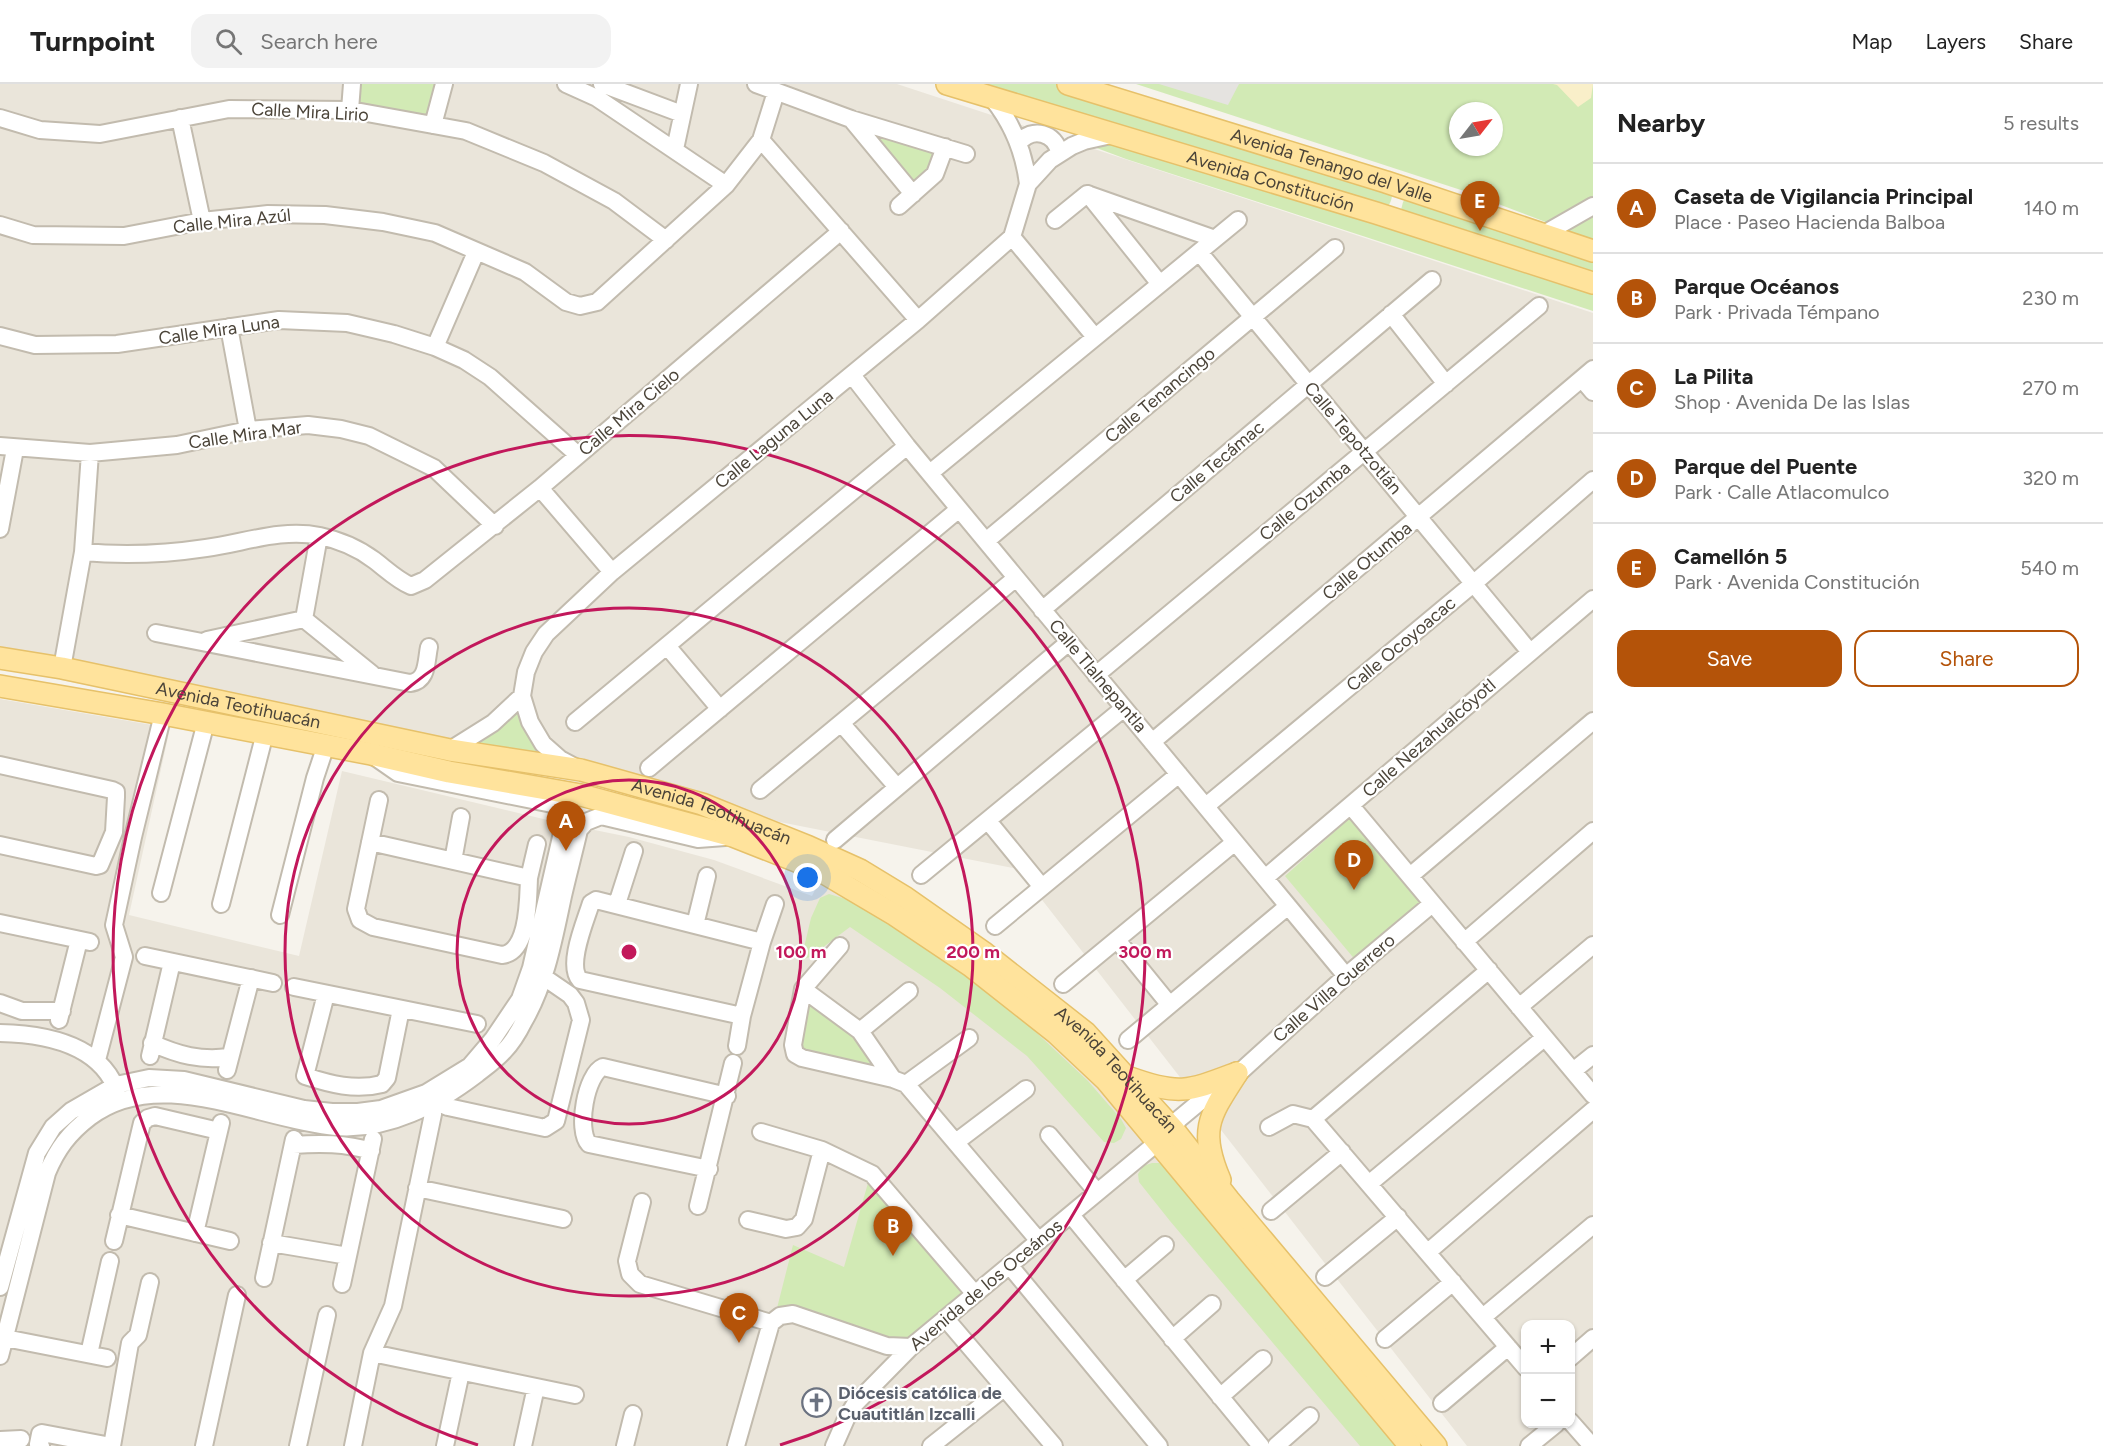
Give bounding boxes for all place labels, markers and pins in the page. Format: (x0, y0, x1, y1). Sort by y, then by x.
pin: E (1460, 182, 1500, 231)
pin: A (546, 802, 586, 851)
pin: D (1334, 840, 1374, 890)
centre of rings (619, 942, 639, 962)
pin: B (874, 1206, 912, 1256)
pin: C (720, 1294, 758, 1343)
place label: Diócesis católica de Cuautitlán Izcalli (838, 1382, 1002, 1425)
church icon: Diócesis católica de Cuautitlán Izcalli (801, 1387, 833, 1419)

